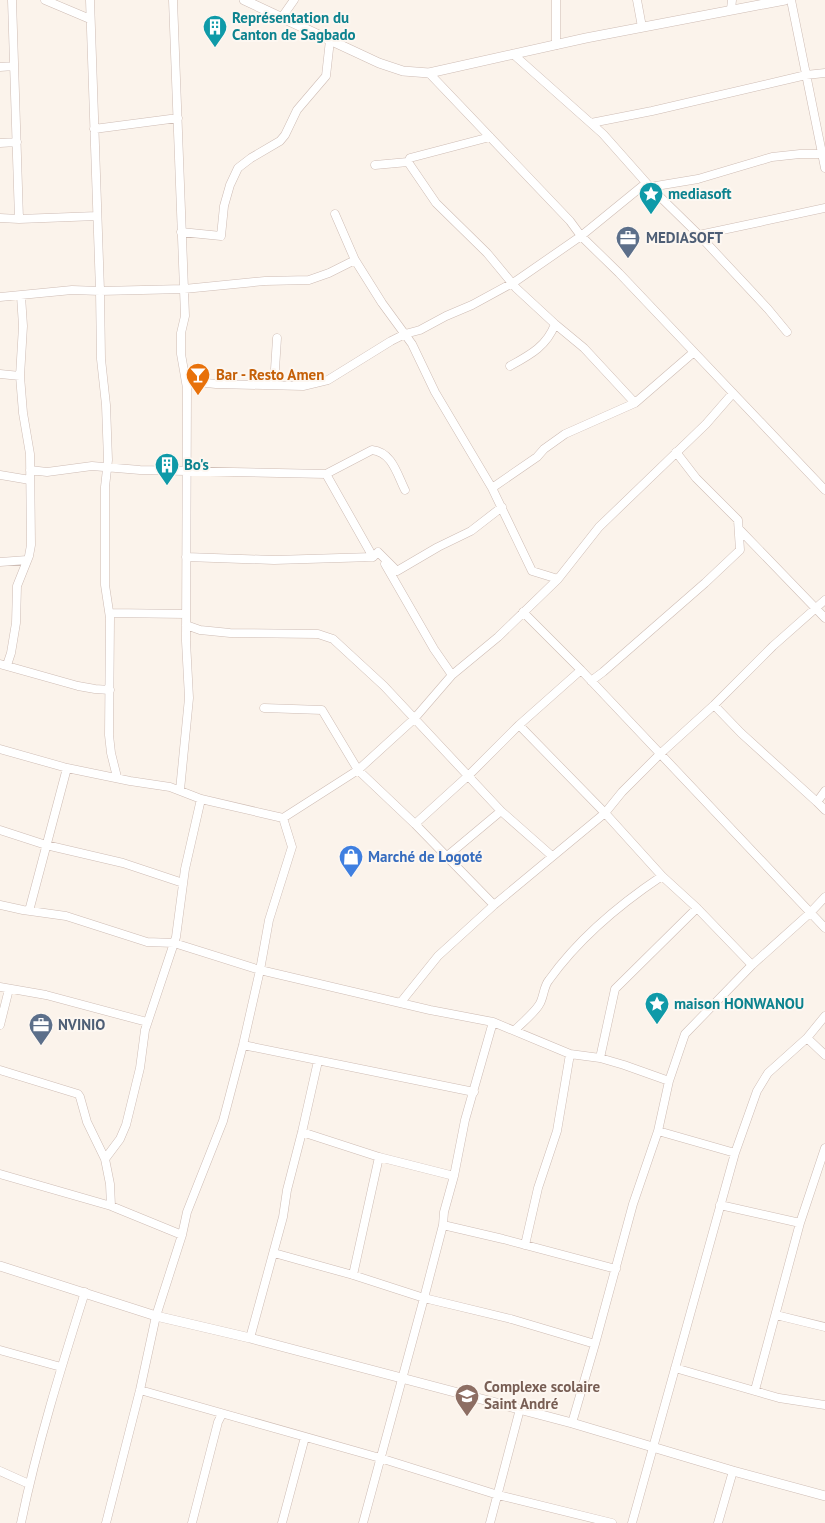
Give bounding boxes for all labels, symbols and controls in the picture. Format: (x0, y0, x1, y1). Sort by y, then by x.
place label: Représentation du Canton de Sagbado (232, 8, 356, 44)
building icon: Représentation du Canton de Sagbado (202, 14, 228, 48)
place icon: mediasoft (638, 181, 664, 215)
place label: mediasoft (668, 184, 732, 203)
office icon: MEDIASOFT (615, 225, 641, 259)
place label: MEDIASOFT (646, 228, 724, 247)
bar icon: Bar - Resto Amen (185, 362, 211, 396)
place label: Bar - Resto Amen (216, 365, 324, 384)
building icon: Bo's (154, 452, 180, 486)
place label: Bo's (184, 455, 209, 474)
shop icon: Marché de Logoté (338, 844, 364, 878)
place label: Marché de Logoté (368, 847, 483, 866)
place icon: maison HONWANOU (644, 991, 670, 1025)
place label: maison HONWANOU (674, 994, 804, 1013)
office icon: NVINIO (28, 1012, 54, 1046)
place label: NVINIO (58, 1015, 105, 1034)
place label: Complexe scolaire Saint André (484, 1377, 600, 1413)
school or university icon: Complexe scolaire Saint André (454, 1383, 480, 1417)

